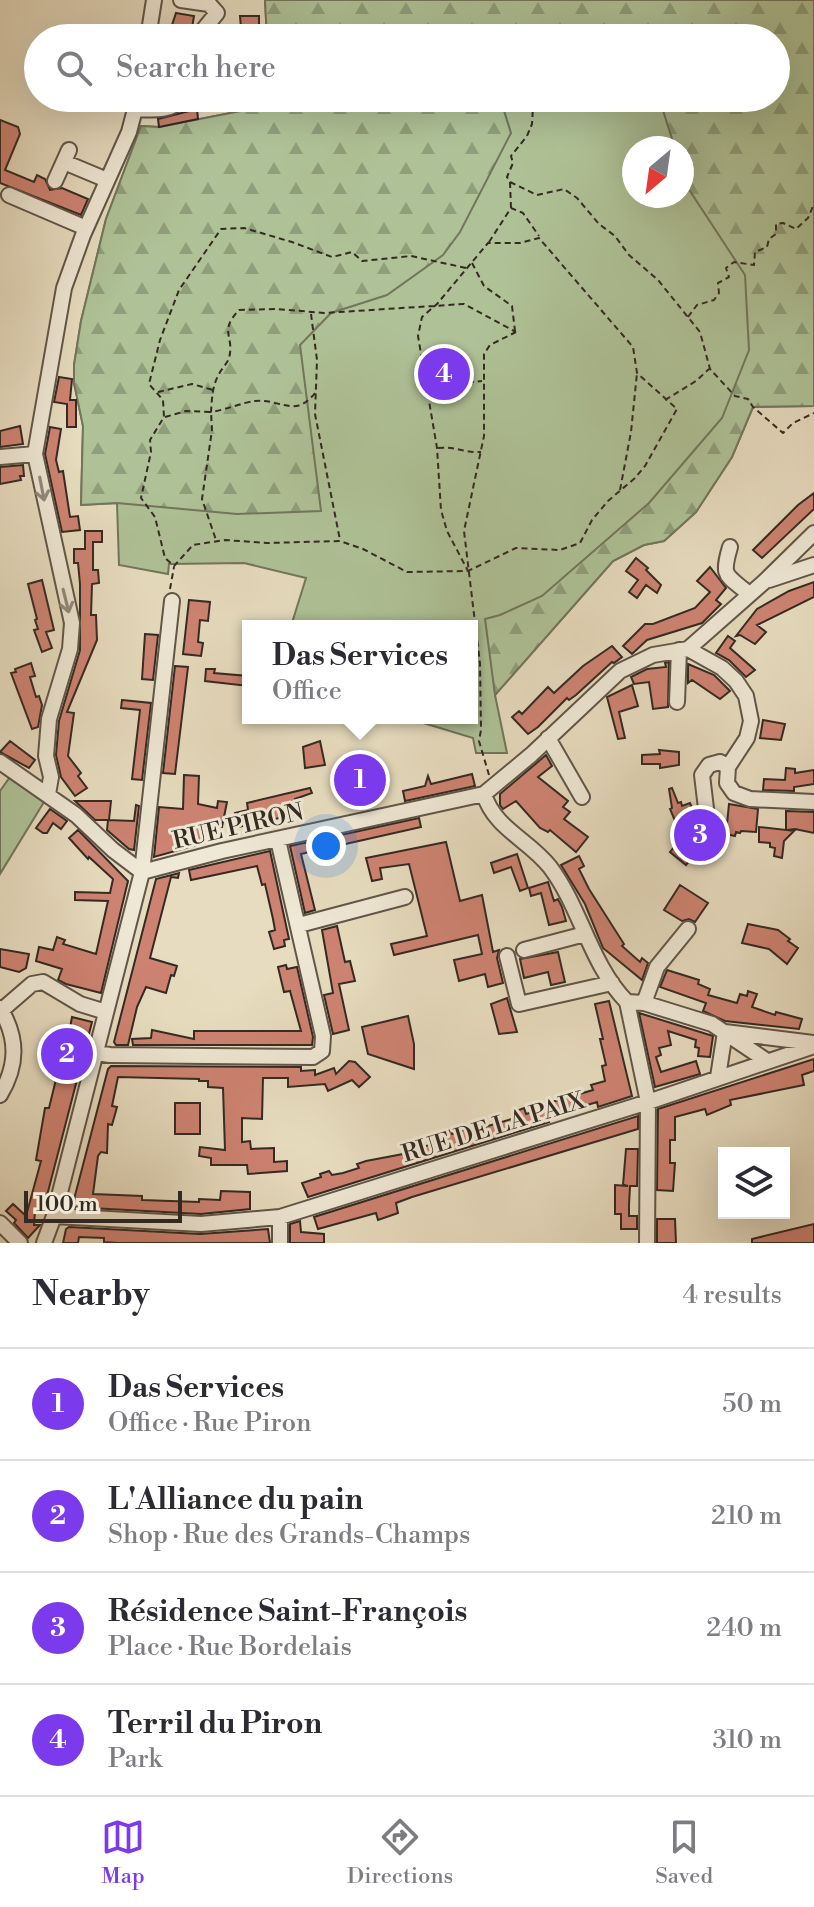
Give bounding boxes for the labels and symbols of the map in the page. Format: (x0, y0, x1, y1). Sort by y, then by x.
north arrow (622, 136, 694, 208)
pin: 4 (418, 344, 470, 404)
one-way arrow (36, 476, 51, 501)
one-way arrow (59, 587, 74, 613)
pin: 1 (334, 750, 386, 810)
street label: RUE PIRON (170, 797, 307, 857)
pin: 3 (674, 805, 726, 865)
your location (306, 826, 346, 866)
pin: 2 (41, 1024, 93, 1084)
street label: RUE DE LA PAIX (398, 1086, 589, 1170)
scale bar (24, 1187, 182, 1223)

